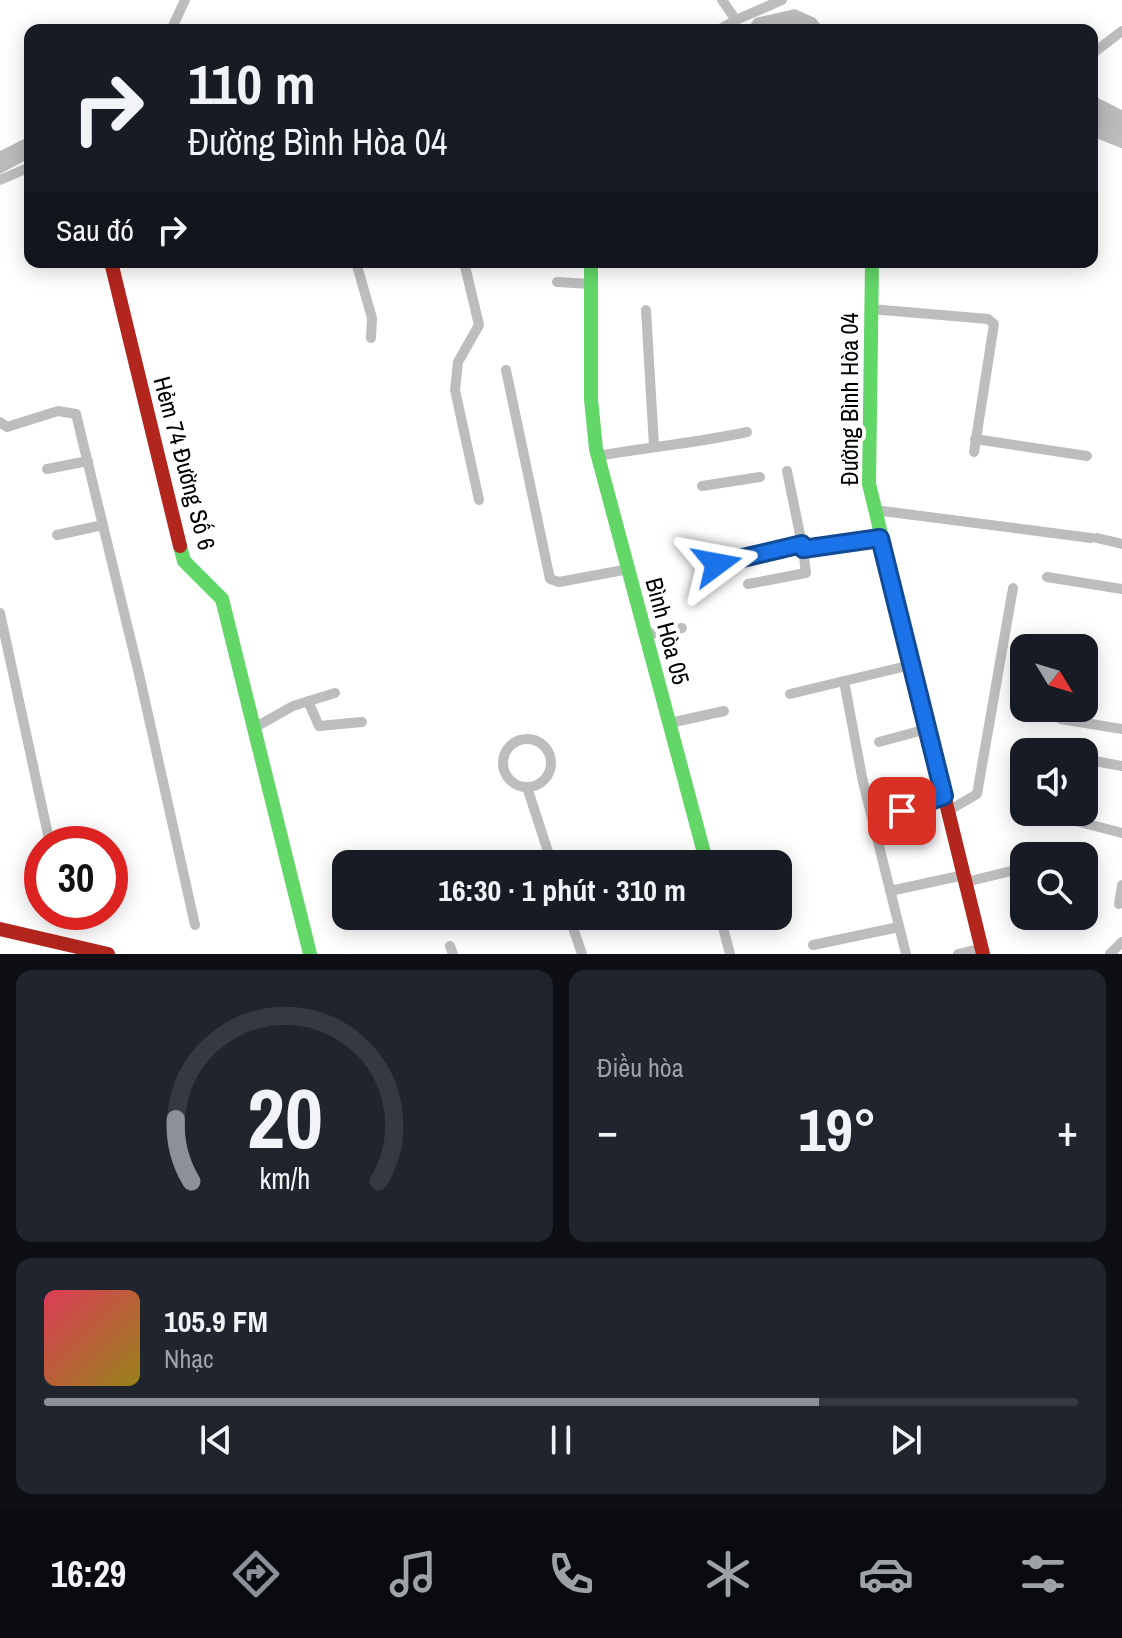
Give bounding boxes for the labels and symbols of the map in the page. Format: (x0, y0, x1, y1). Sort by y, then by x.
street label: Đường Bình Hòa 04 (833, 313, 865, 485)
street label: Hẻm 74 Đường Số 6 (146, 373, 224, 553)
position arrow (675, 522, 759, 606)
street label: Bình Hòa 05 (638, 574, 698, 688)
north arrow (1010, 634, 1098, 722)
pin (868, 777, 936, 845)
speed limit sign: 30 (24, 826, 128, 930)

